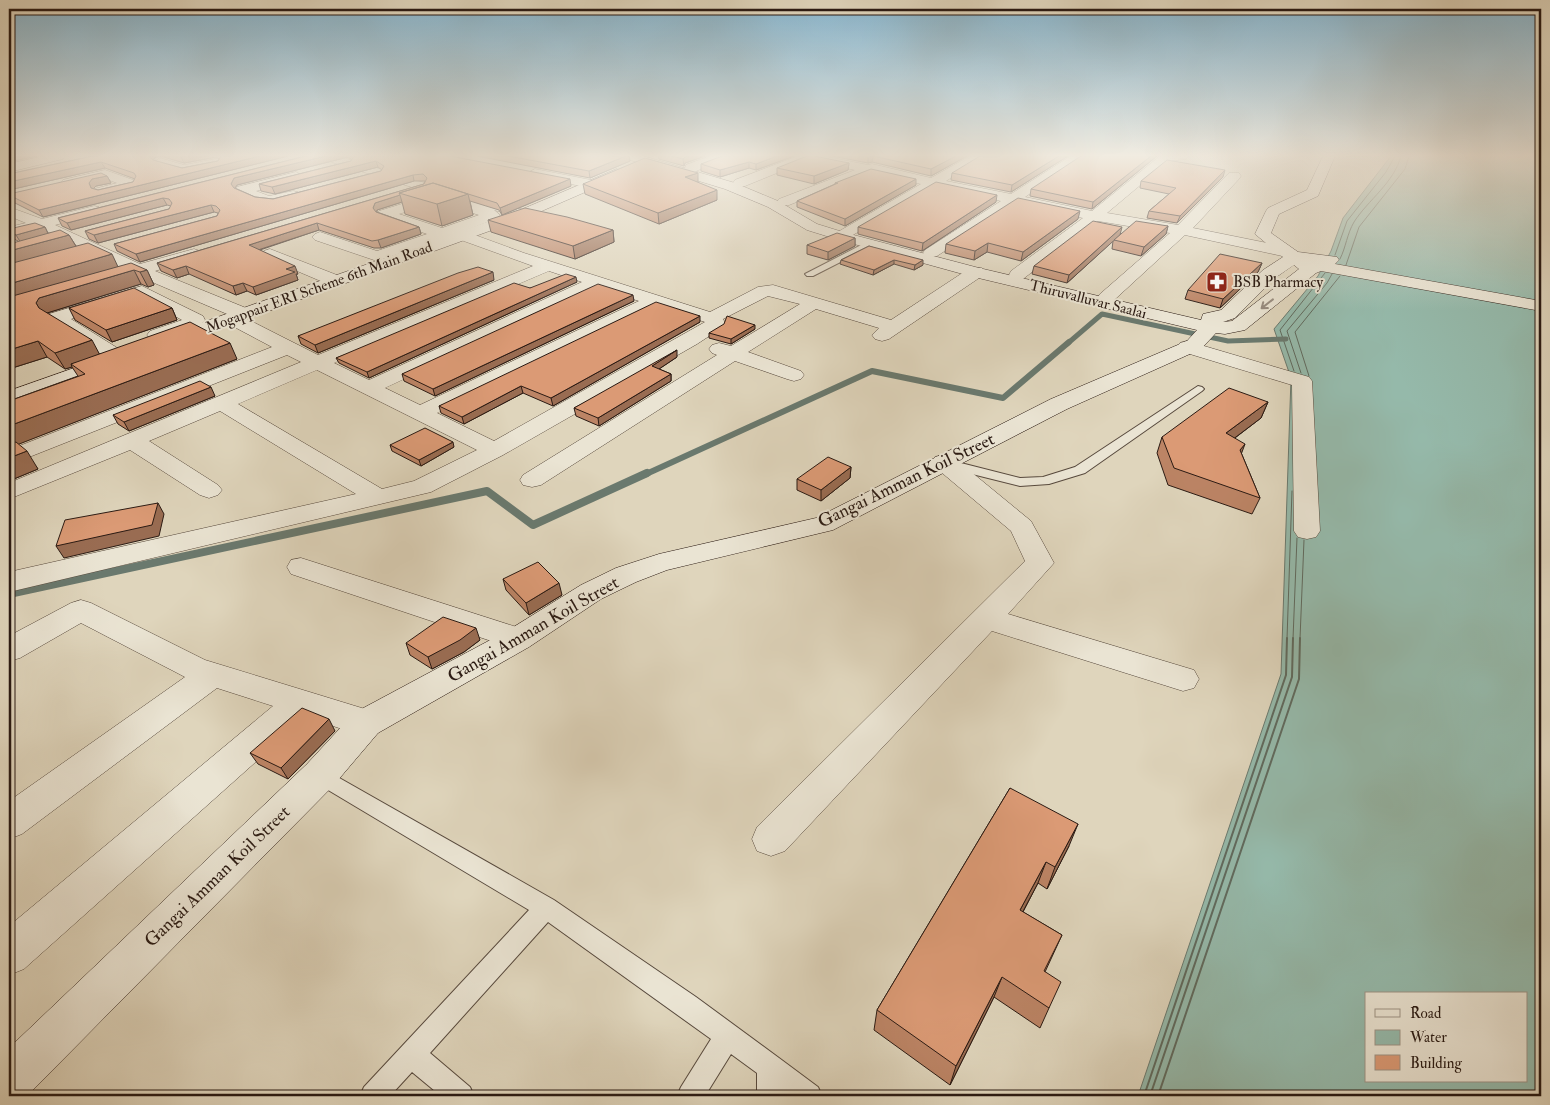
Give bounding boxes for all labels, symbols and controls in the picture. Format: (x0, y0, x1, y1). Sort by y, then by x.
street label: Mogappair ERI Scheme 6th Main Road (203, 237, 436, 338)
pharmacy icon: BSB Pharmacy (1205, 270, 1229, 294)
place label: BSB Pharmacy (1233, 273, 1323, 292)
street label: Thiruvalluvar Saalai (1027, 276, 1149, 323)
one-way arrow (1261, 299, 1274, 310)
street label: Gangai Amman Koil Street (814, 428, 999, 533)
street label: Gangai Amman Koil Street (444, 571, 623, 688)
street label: Gangai Amman Koil Street (140, 801, 295, 952)
legend (1365, 992, 1528, 1082)
text: Road (1410, 1004, 1442, 1023)
text: Water (1409, 1028, 1447, 1047)
text: Building (1410, 1054, 1462, 1073)

